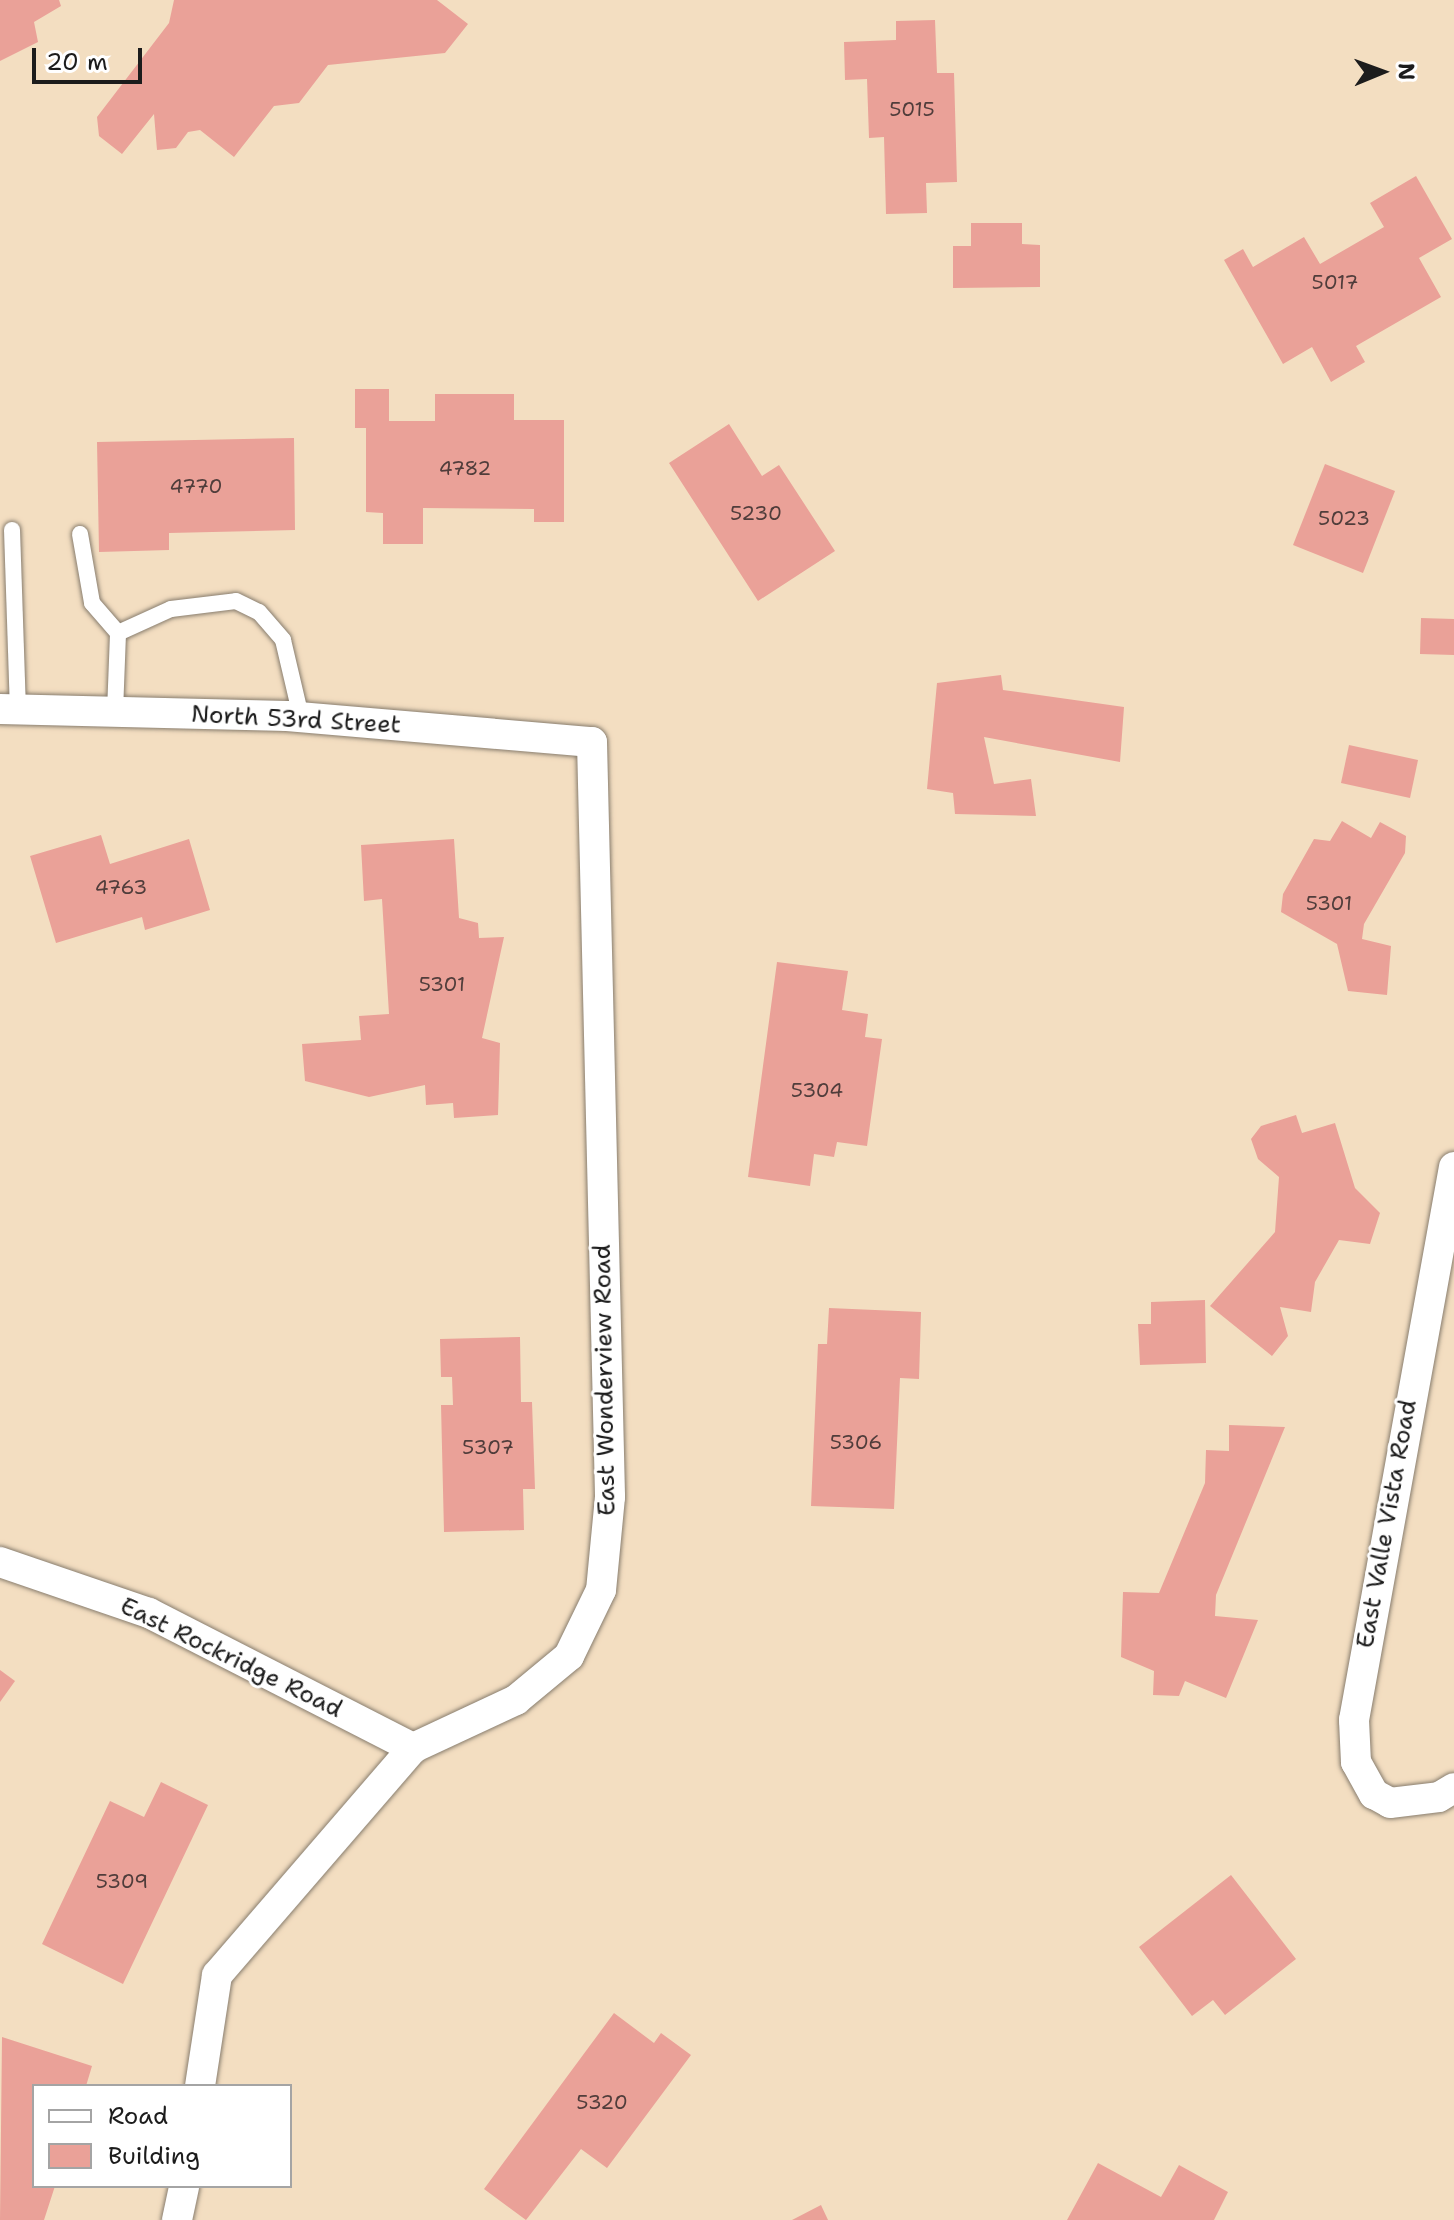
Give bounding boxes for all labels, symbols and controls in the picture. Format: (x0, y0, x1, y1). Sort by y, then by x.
scale bar (36, 32, 146, 82)
north arrow (1342, 32, 1422, 112)
text: 20 m (46, 46, 108, 78)
text: N (1392, 63, 1421, 81)
house number: 5015 (889, 97, 935, 121)
house number: 5017 (1312, 270, 1358, 294)
house number: 4782 (439, 456, 491, 480)
house number: 4770 (170, 474, 222, 498)
house number: 5230 (730, 501, 782, 525)
house number: 5023 (1318, 506, 1370, 530)
street label: North 53rd Street (190, 700, 402, 740)
house number: 4763 (95, 875, 147, 899)
house number: 5301 (1306, 891, 1352, 915)
house number: 5301 (419, 972, 465, 996)
house number: 5304 (791, 1078, 843, 1102)
street label: East Wonderview Road (588, 1244, 622, 1516)
street label: East Valle Vista Road (1351, 1398, 1423, 1650)
house number: 5306 (830, 1430, 882, 1454)
house number: 5307 (462, 1435, 514, 1459)
street label: East Rockridge Road (115, 1592, 347, 1724)
house number: 5309 (96, 1869, 148, 1893)
legend (32, 2084, 292, 2188)
house number: 5320 (576, 2090, 628, 2114)
text: Road (108, 2100, 168, 2132)
text: Building (108, 2140, 200, 2172)

